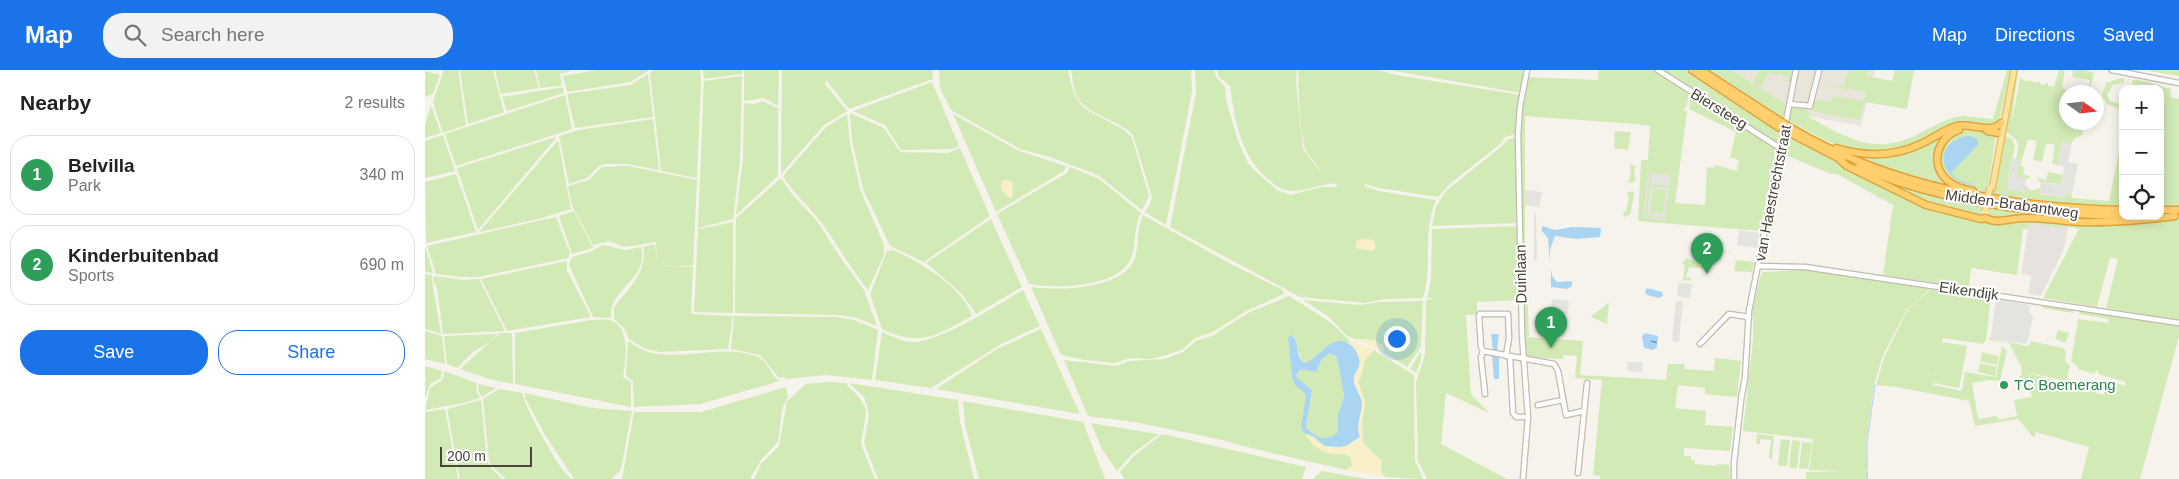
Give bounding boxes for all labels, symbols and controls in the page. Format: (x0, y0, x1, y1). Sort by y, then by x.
search box (103, 13, 453, 58)
text: Map (25, 21, 73, 48)
icon: search (121, 21, 149, 49)
text: Search here (161, 24, 265, 45)
text: Map (1932, 25, 1967, 45)
text: Directions (1995, 25, 2075, 45)
text: Saved (2103, 25, 2154, 45)
street label: Biersteeg (1688, 85, 1751, 133)
north arrow (2059, 85, 2104, 130)
map controls (2119, 85, 2164, 220)
button: + (2119, 85, 2164, 130)
text: Nearby (20, 91, 91, 114)
text: 2 results (345, 94, 405, 111)
street label: van Haestrechtstraat (1751, 123, 1794, 262)
button: − (2119, 130, 2164, 175)
text: Belvilla (68, 155, 135, 176)
text: 1 (33, 166, 41, 183)
text: 340 m (360, 166, 404, 183)
button: locate (2119, 175, 2164, 220)
text: Park (68, 177, 101, 194)
street label: Midden-Brabantweg (1944, 186, 2080, 221)
pin: 2 (1691, 233, 1723, 274)
street label: Duinlaan (1511, 244, 1530, 304)
text: Kinderbuitenbad (68, 245, 219, 266)
text: 2 (33, 256, 41, 273)
text: 690 m (360, 256, 404, 273)
text: Sports (68, 267, 114, 284)
street label: Eikendijk (1938, 278, 2000, 303)
pin: 1 (1535, 307, 1567, 348)
your location (1384, 326, 1410, 352)
button: Save (20, 330, 208, 375)
button: Share (218, 330, 405, 375)
place label: TC Boemerang (2014, 376, 2116, 393)
marker: TC Boemerang (1998, 379, 2010, 391)
scale bar (440, 444, 533, 467)
text: 200 m (447, 448, 486, 464)

